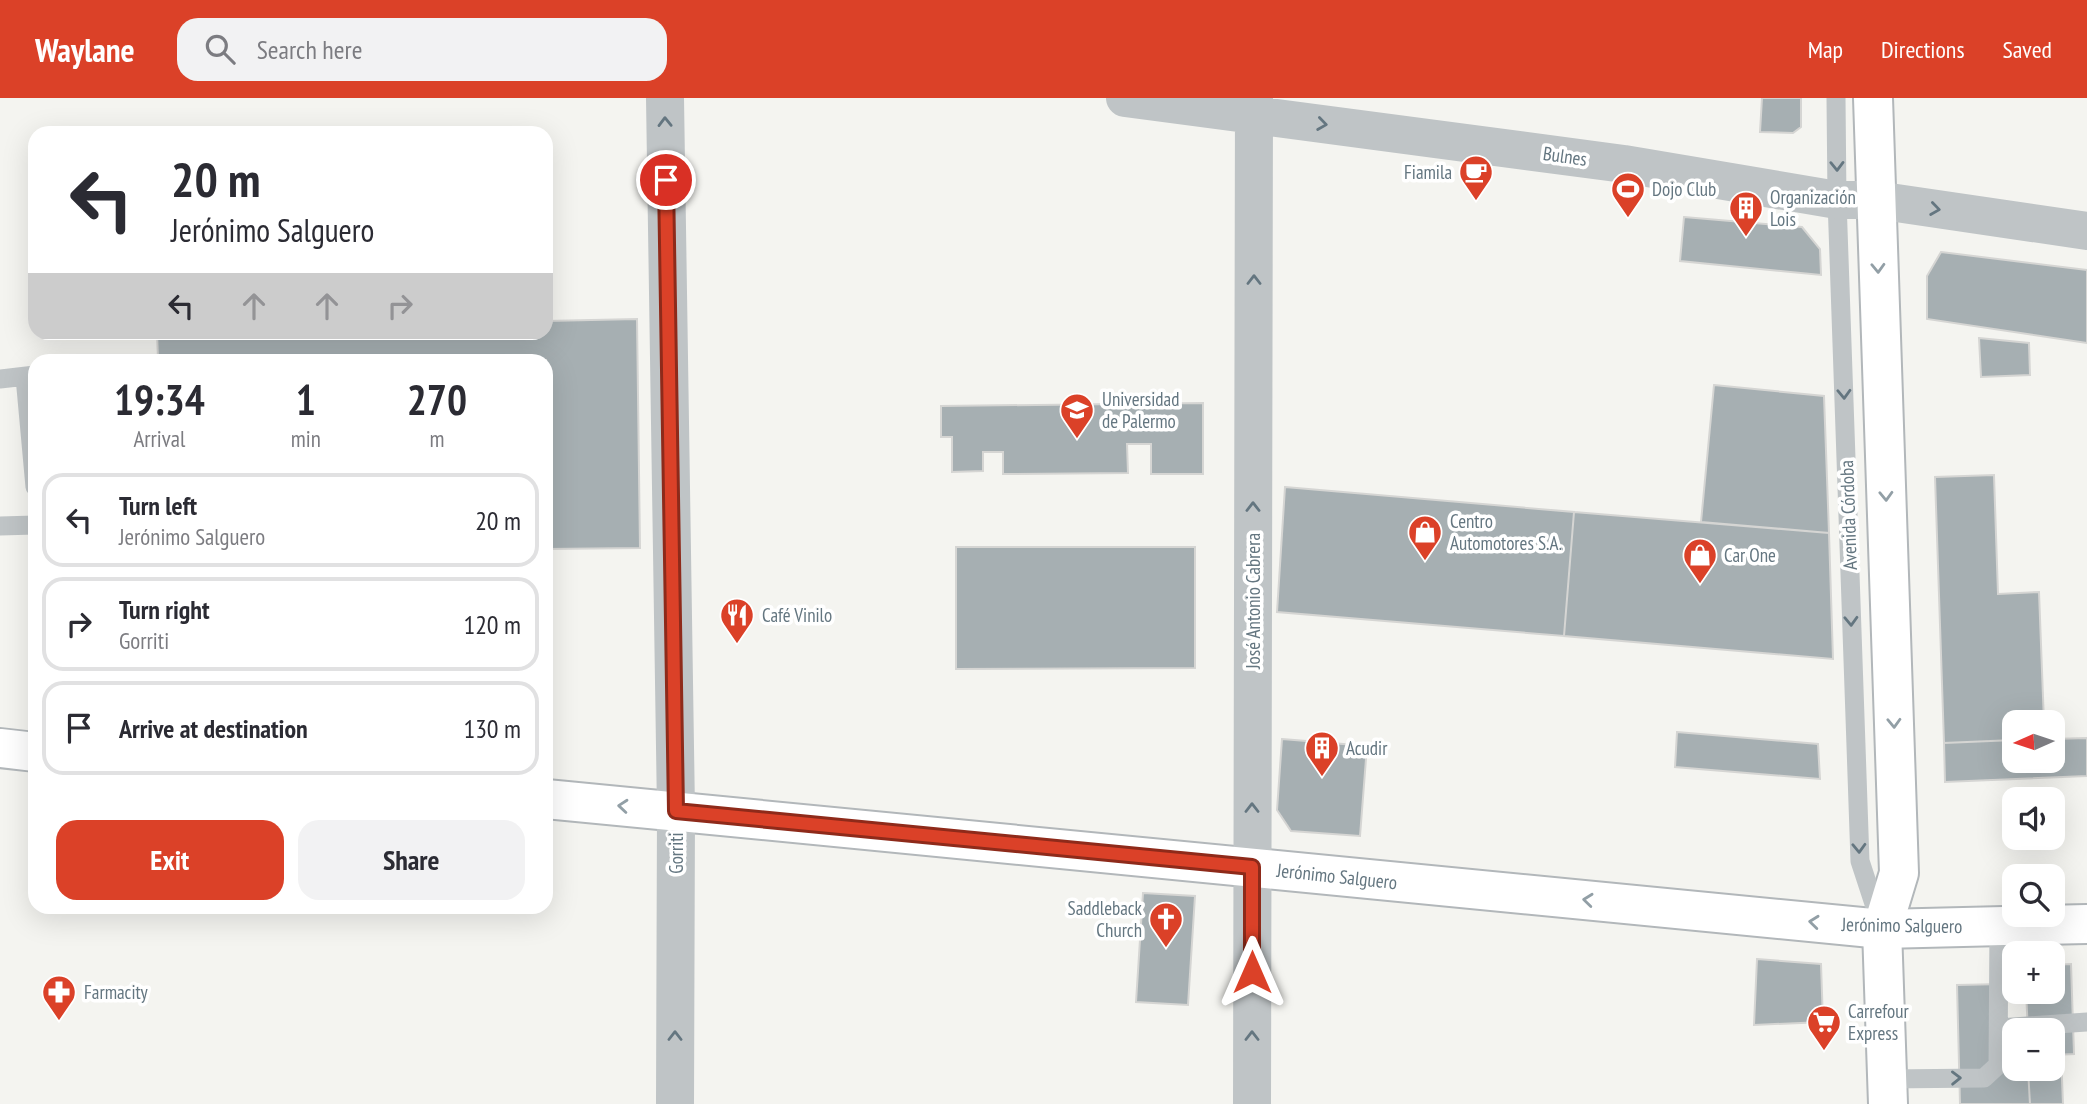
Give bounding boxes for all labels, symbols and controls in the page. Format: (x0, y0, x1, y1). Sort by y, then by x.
search box (177, 18, 667, 81)
text: Waylane (35, 28, 135, 71)
icon: search (201, 30, 239, 68)
text: Search here (257, 33, 362, 66)
text: Map (1808, 34, 1843, 65)
text: Directions (1881, 34, 1965, 65)
text: Saved (2003, 34, 2052, 65)
one-way arrow (1316, 116, 1328, 131)
one-way arrow (658, 117, 673, 128)
street label: Bulnes (1541, 141, 1589, 171)
text: 20 m (171, 147, 260, 211)
pin (636, 150, 696, 210)
cafe icon: Fiamila (1457, 153, 1495, 202)
icon: left (56, 154, 147, 245)
place label: Fiamila (1404, 160, 1452, 184)
icon: arrive (647, 161, 685, 199)
one-way arrow (1829, 161, 1844, 172)
sports icon: Dojo Club (1609, 170, 1647, 219)
place label: Dojo Club (1652, 177, 1716, 201)
place label: Organización Lois (1770, 185, 1856, 231)
building icon: Organización Lois (1727, 189, 1765, 238)
one-way arrow (1929, 201, 1941, 216)
text: Jerónimo Salguero (171, 209, 374, 251)
one-way arrow (1871, 263, 1886, 274)
one-way arrow (1246, 274, 1262, 285)
icon: left (162, 287, 200, 325)
icon: ahead (235, 287, 273, 325)
icon: ahead (308, 287, 346, 325)
icon: right (381, 287, 419, 325)
text: 19:34 (114, 372, 205, 427)
text: 1 (296, 372, 316, 427)
text: 270 (407, 372, 467, 427)
place label: Universidad de Palermo (1102, 387, 1179, 433)
one-way arrow (1836, 388, 1851, 399)
school or university icon: Universidad de Palermo (1058, 391, 1096, 440)
text: Arrival (133, 424, 185, 453)
text: min (291, 424, 321, 453)
text: m (429, 424, 444, 453)
street label: Avenida Córdoba (1834, 460, 1862, 570)
text: Turn left (119, 489, 197, 522)
one-way arrow (1878, 490, 1893, 501)
icon: left (60, 501, 98, 539)
one-way arrow (1245, 502, 1261, 512)
text: 20 m (475, 504, 521, 537)
place label: Centro Automotores S.A. (1450, 509, 1562, 555)
shop icon: Centro Automotores S.A. (1406, 513, 1444, 562)
text: Jerónimo Salguero (119, 522, 265, 551)
street label: José Antonio Cabrera (1241, 533, 1265, 670)
shop icon: Car One (1681, 536, 1719, 585)
place label: Car One (1724, 543, 1776, 567)
text: Turn right (119, 593, 210, 626)
restaurant icon: Café Vinilo (718, 596, 756, 645)
place label: Café Vinilo (762, 603, 832, 627)
icon: right (60, 605, 98, 643)
text: 120 m (463, 608, 521, 641)
one-way arrow (1844, 616, 1859, 627)
text: Gorriti (119, 626, 169, 655)
icon: arrive (60, 709, 98, 747)
north arrow (2002, 710, 2065, 774)
map controls (2002, 710, 2065, 1081)
text: Arrive at destination (119, 712, 308, 745)
text: 130 m (463, 712, 521, 745)
one-way arrow (1886, 718, 1901, 729)
building icon: Acudir (1303, 729, 1341, 778)
place label: Acudir (1346, 736, 1388, 760)
button: sound (2002, 787, 2065, 850)
one-way arrow (618, 799, 629, 814)
one-way arrow (1244, 803, 1260, 813)
button: Exit (56, 820, 284, 900)
button: Share (298, 820, 525, 900)
street label: Gorriti (664, 832, 688, 874)
one-way arrow (1852, 843, 1867, 854)
street label: Jerónimo Salguero (1275, 858, 1398, 894)
button: search (2002, 864, 2065, 927)
one-way arrow (1582, 893, 1593, 908)
place label: Saddleback Church (1068, 896, 1143, 942)
church icon: Saddleback Church (1147, 900, 1185, 949)
street label: Jerónimo Salguero (1840, 912, 1963, 938)
one-way arrow (1808, 915, 1819, 930)
position arrow (1215, 935, 1289, 1009)
button: + (2002, 941, 2065, 1004)
pharmacy icon: Farmacity (40, 973, 78, 1022)
place label: Farmacity (84, 980, 149, 1004)
place label: Carrefour Express (1848, 999, 1909, 1045)
supermarket icon: Carrefour Express (1805, 1003, 1843, 1052)
button: − (2002, 1018, 2065, 1081)
one-way arrow (667, 1030, 683, 1041)
one-way arrow (1244, 1030, 1260, 1041)
one-way arrow (1951, 1070, 1961, 1086)

